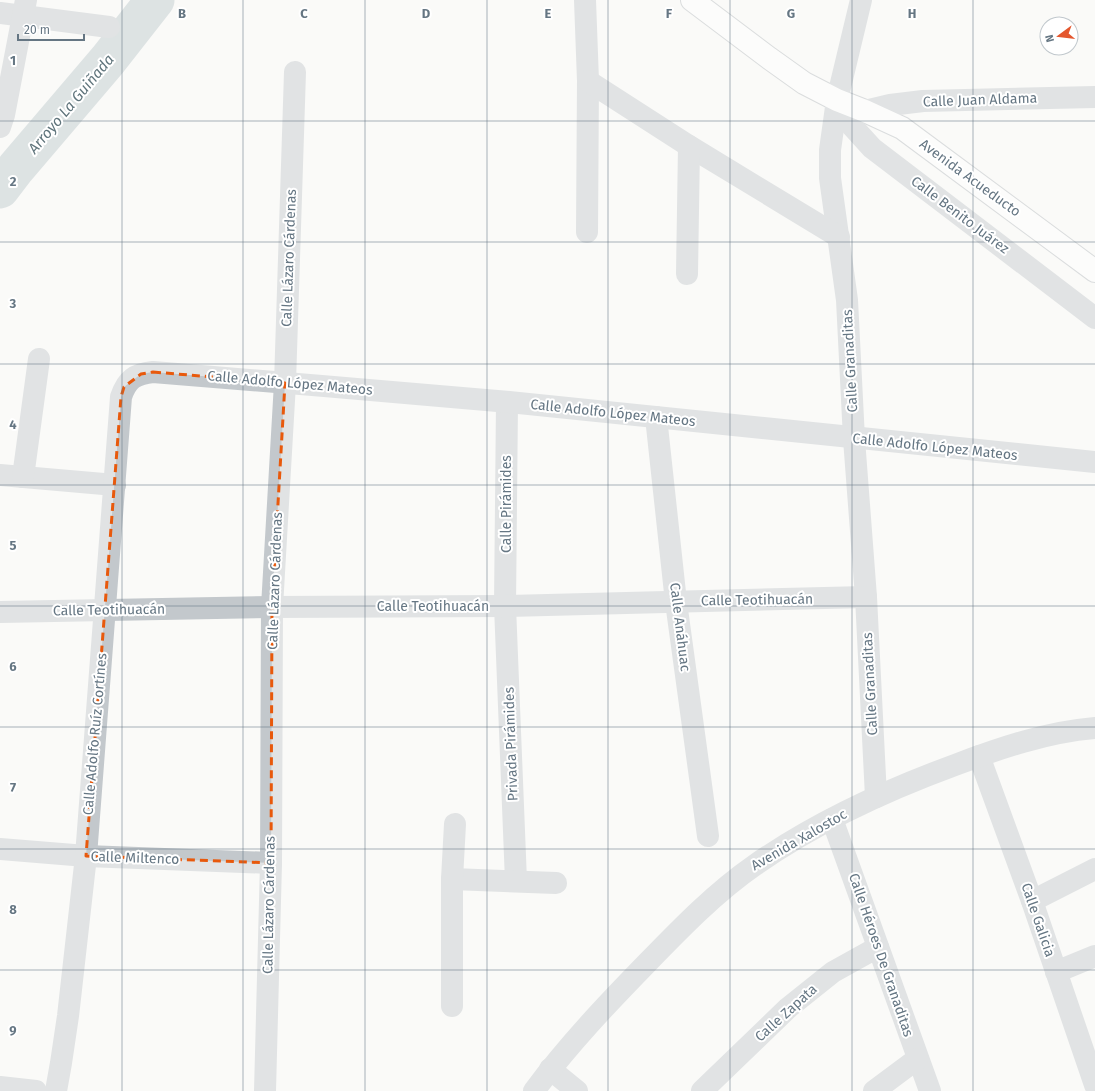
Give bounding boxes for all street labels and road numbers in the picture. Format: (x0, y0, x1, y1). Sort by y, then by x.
street label: Calle Juan Aldama (923, 90, 1037, 110)
street label: Avenida Acueducto (916, 136, 1024, 220)
street label: Calle Benito Juárez (908, 173, 1012, 257)
street label: Calle Lázaro Cárdenas (278, 188, 300, 327)
street label: Calle Granaditas (839, 309, 861, 413)
street label: Calle Adolfo López Mateos (207, 367, 374, 399)
street label: Calle Adolfo López Mateos (530, 396, 697, 430)
street label: Calle Adolfo López Mateos (852, 430, 1019, 464)
street label: Calle Pirámides (498, 455, 515, 553)
street label: Calle Lázaro Cárdenas (264, 511, 286, 650)
street label: Calle Anáhuac (666, 582, 694, 673)
street label: Calle Teotihuacán (701, 591, 813, 609)
street label: Calle Teotihuacán (377, 598, 489, 615)
street label: Calle Teotihuacán (53, 601, 165, 619)
street label: Calle Granaditas (859, 632, 881, 736)
street label: Calle Adolfo Ruíz Cortínes (79, 652, 111, 816)
street label: Privada Pirámides (500, 686, 521, 801)
street label: Avenida Xalostoc (748, 806, 850, 874)
street label: Calle Lázaro Cárdenas (259, 835, 279, 974)
street label: Calle Miltenco (90, 848, 180, 868)
street label: Calle Héroes De Granaditas (845, 871, 917, 1039)
street label: Calle Galicia (1017, 881, 1059, 959)
street label: Calle Zapata (751, 981, 821, 1045)

